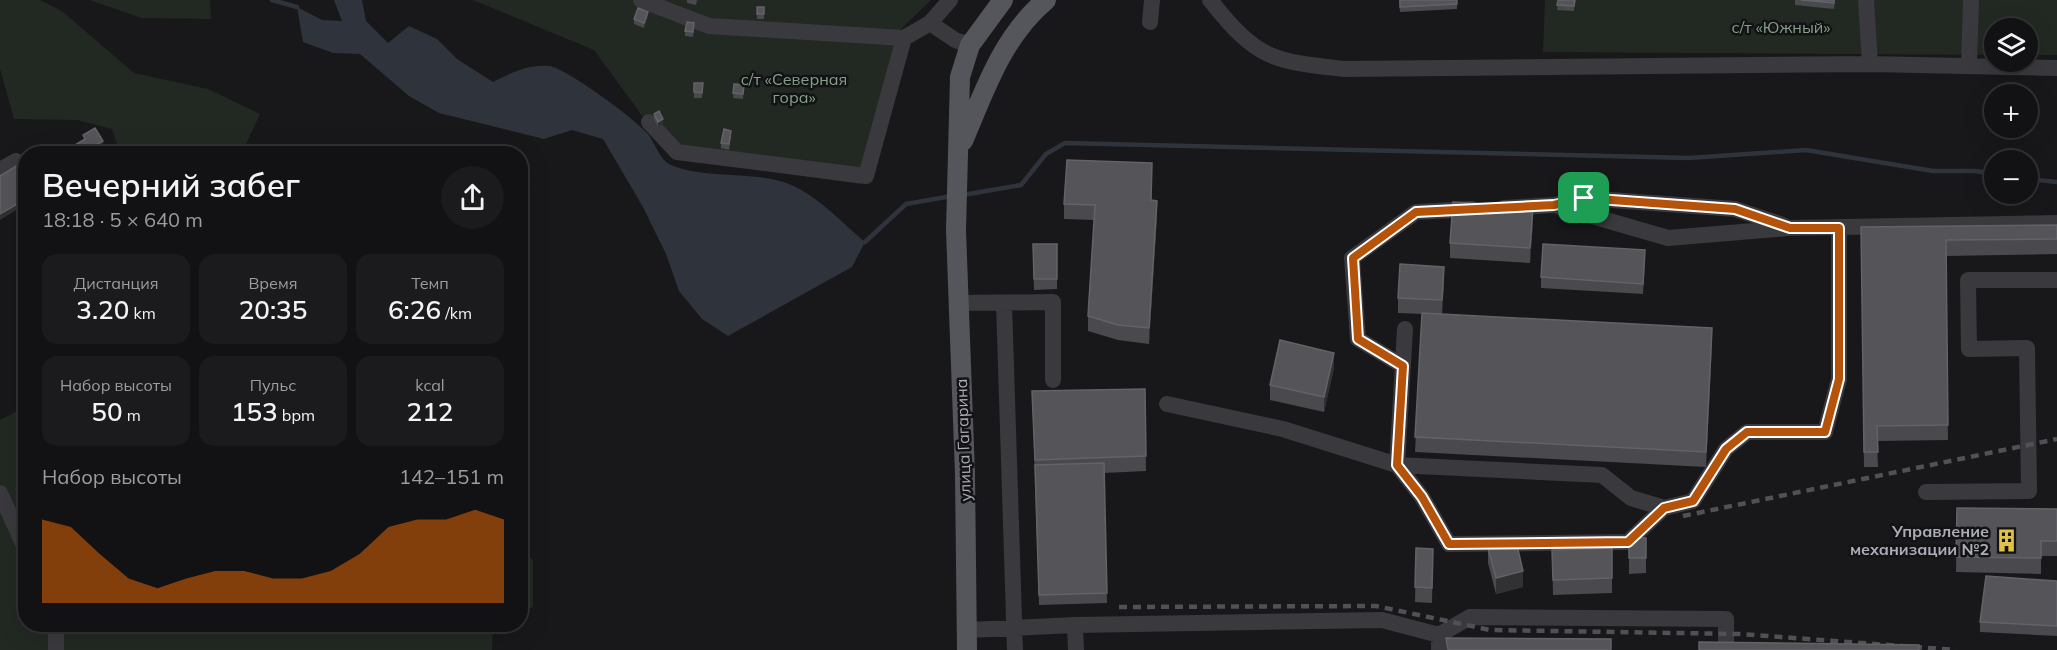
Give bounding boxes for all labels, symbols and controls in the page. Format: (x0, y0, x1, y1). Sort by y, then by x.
park label: с/т «Южный» (1732, 17, 1830, 37)
map controls (1984, 18, 2038, 204)
button: layers (1984, 18, 2038, 72)
park label: с/т «Северная гора» (741, 69, 847, 107)
button: + (1984, 84, 2038, 138)
button: − (1984, 150, 2038, 204)
text: Вечерний забег (42, 164, 300, 205)
button: share (441, 166, 504, 229)
pin (1558, 172, 1609, 223)
icon: arrive (1567, 181, 1600, 214)
text: 18:18 · 5 × 640 m (42, 207, 203, 232)
text: Дистанция (73, 273, 159, 293)
text: Время (248, 273, 298, 293)
text: Темп (411, 273, 449, 293)
text: 3.20 (76, 293, 129, 326)
text: 20:35 (239, 293, 307, 326)
text: 6:26 (388, 293, 441, 326)
text: km (129, 303, 156, 323)
text: /km (441, 303, 472, 323)
text: Набор высоты (60, 375, 172, 395)
text: Пульс (250, 375, 296, 395)
text: kcal (415, 375, 445, 395)
street label: улица Гагарина (951, 378, 975, 502)
text: 50 (91, 395, 122, 428)
text: 153 (231, 395, 278, 428)
text: 212 (407, 395, 453, 428)
text: m (122, 405, 141, 425)
text: bpm (278, 405, 315, 425)
text: Набор высоты (42, 464, 182, 489)
text: 142–151 m (399, 464, 504, 489)
place label: Управление механизации №2 (1850, 521, 1989, 559)
building icon: Управление механизации №2 (1994, 527, 2020, 553)

